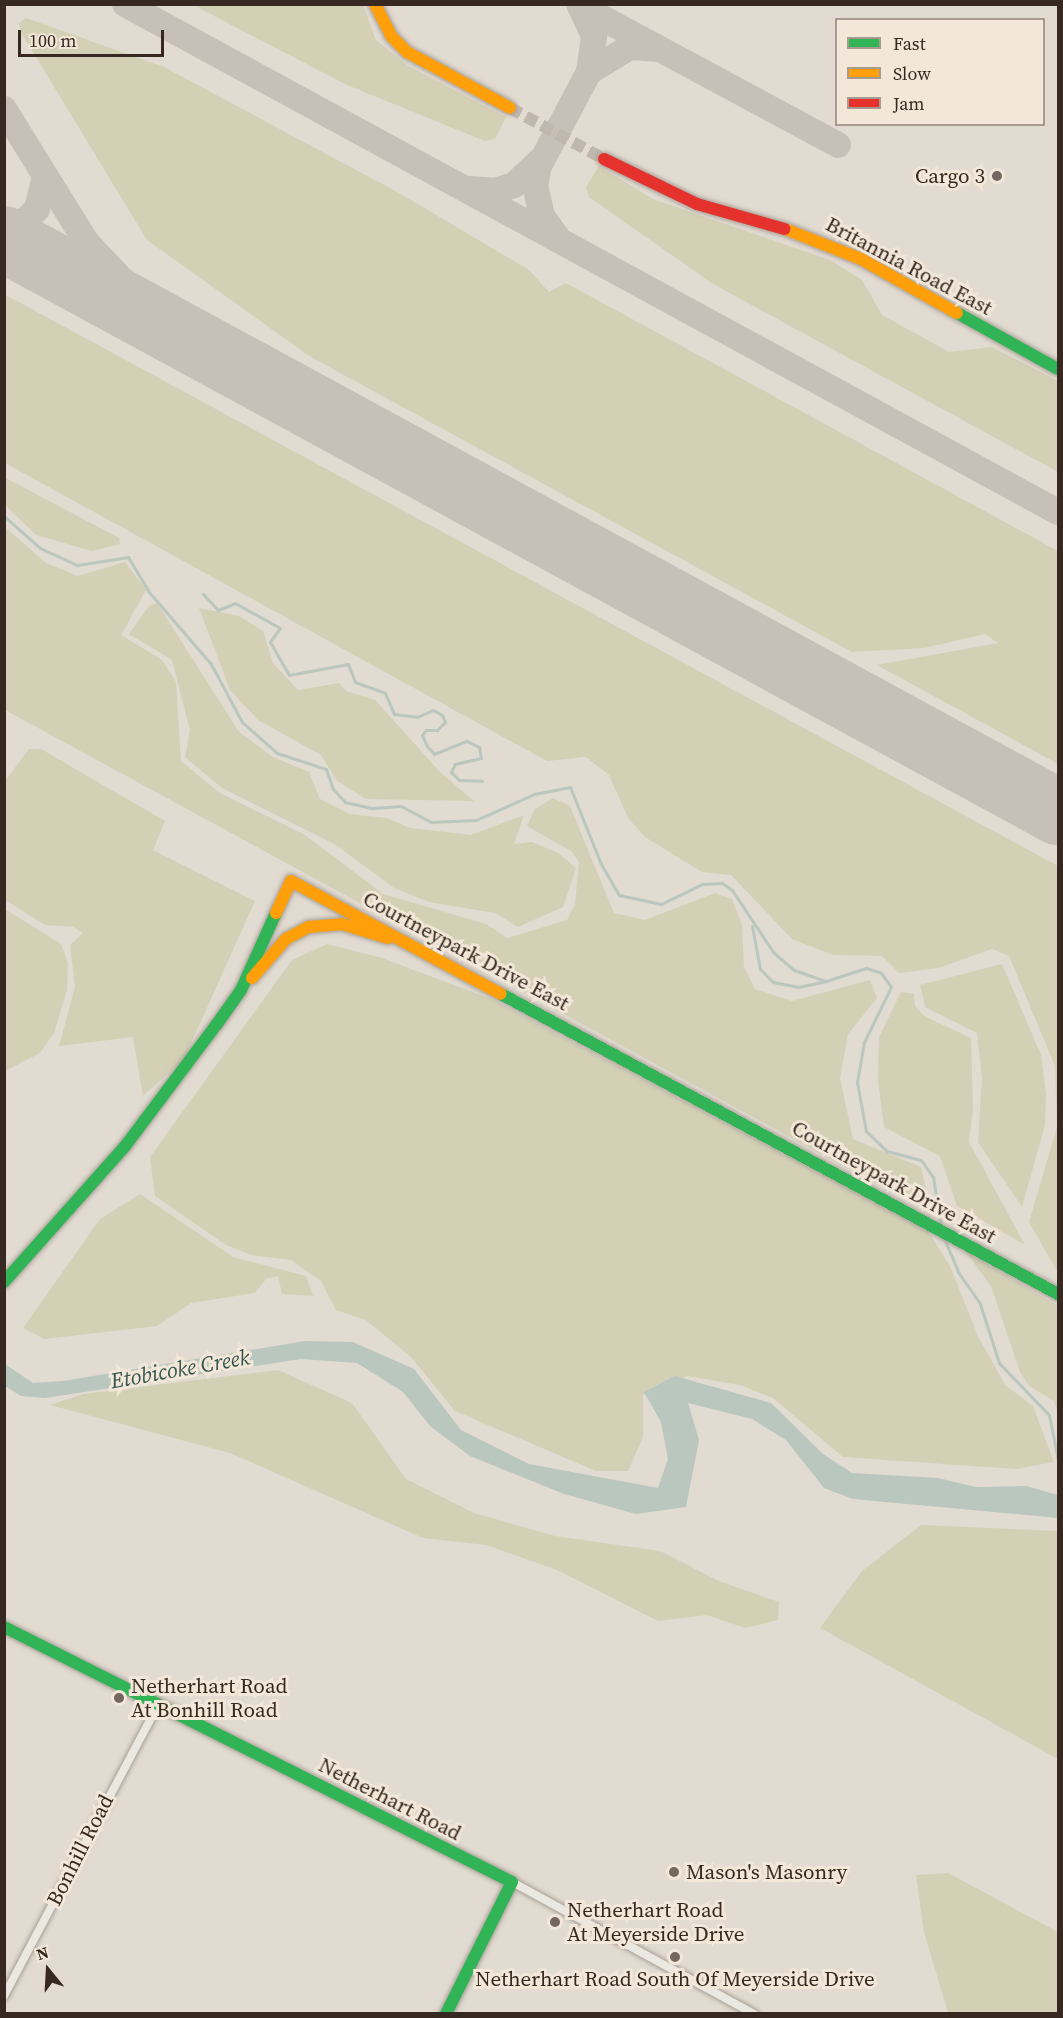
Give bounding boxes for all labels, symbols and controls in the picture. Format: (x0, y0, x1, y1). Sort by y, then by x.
scale bar (21, 18, 166, 56)
legend (835, 18, 1045, 126)
text: 100 m (29, 28, 76, 53)
text: Fast (893, 31, 926, 56)
text: Slow (893, 61, 931, 86)
text: Jam (893, 91, 925, 116)
place label: Cargo 3 (915, 163, 985, 189)
marker: Cargo 3 (990, 169, 1004, 183)
street label: Britannia Road East (821, 211, 997, 321)
street label: Courtneypark Drive East (359, 886, 573, 1016)
street label: Courtneypark Drive East (787, 1115, 1001, 1249)
water label: Etobicoke Creek (108, 1344, 252, 1394)
place label: Netherhart Road At Bonhill Road (131, 1673, 287, 1723)
marker: Netherhart Road At Bonhill Road (112, 1691, 126, 1705)
street label: Netherhart Road (315, 1752, 465, 1846)
street label: Bonhill Road (41, 1790, 119, 1910)
place label: Mason's Masonry (686, 1859, 847, 1885)
marker: Mason's Masonry (667, 1865, 681, 1879)
place label: Netherhart Road At Meyerside Drive (567, 1897, 744, 1947)
marker: Netherhart Road At Meyerside Drive (548, 1915, 562, 1929)
north arrow (18, 1940, 78, 2000)
text: N (33, 1941, 51, 1965)
marker: Netherhart Road South Of Meyerside Drive (668, 1950, 682, 1964)
place label: Netherhart Road South Of Meyerside Drive (475, 1966, 875, 1992)

